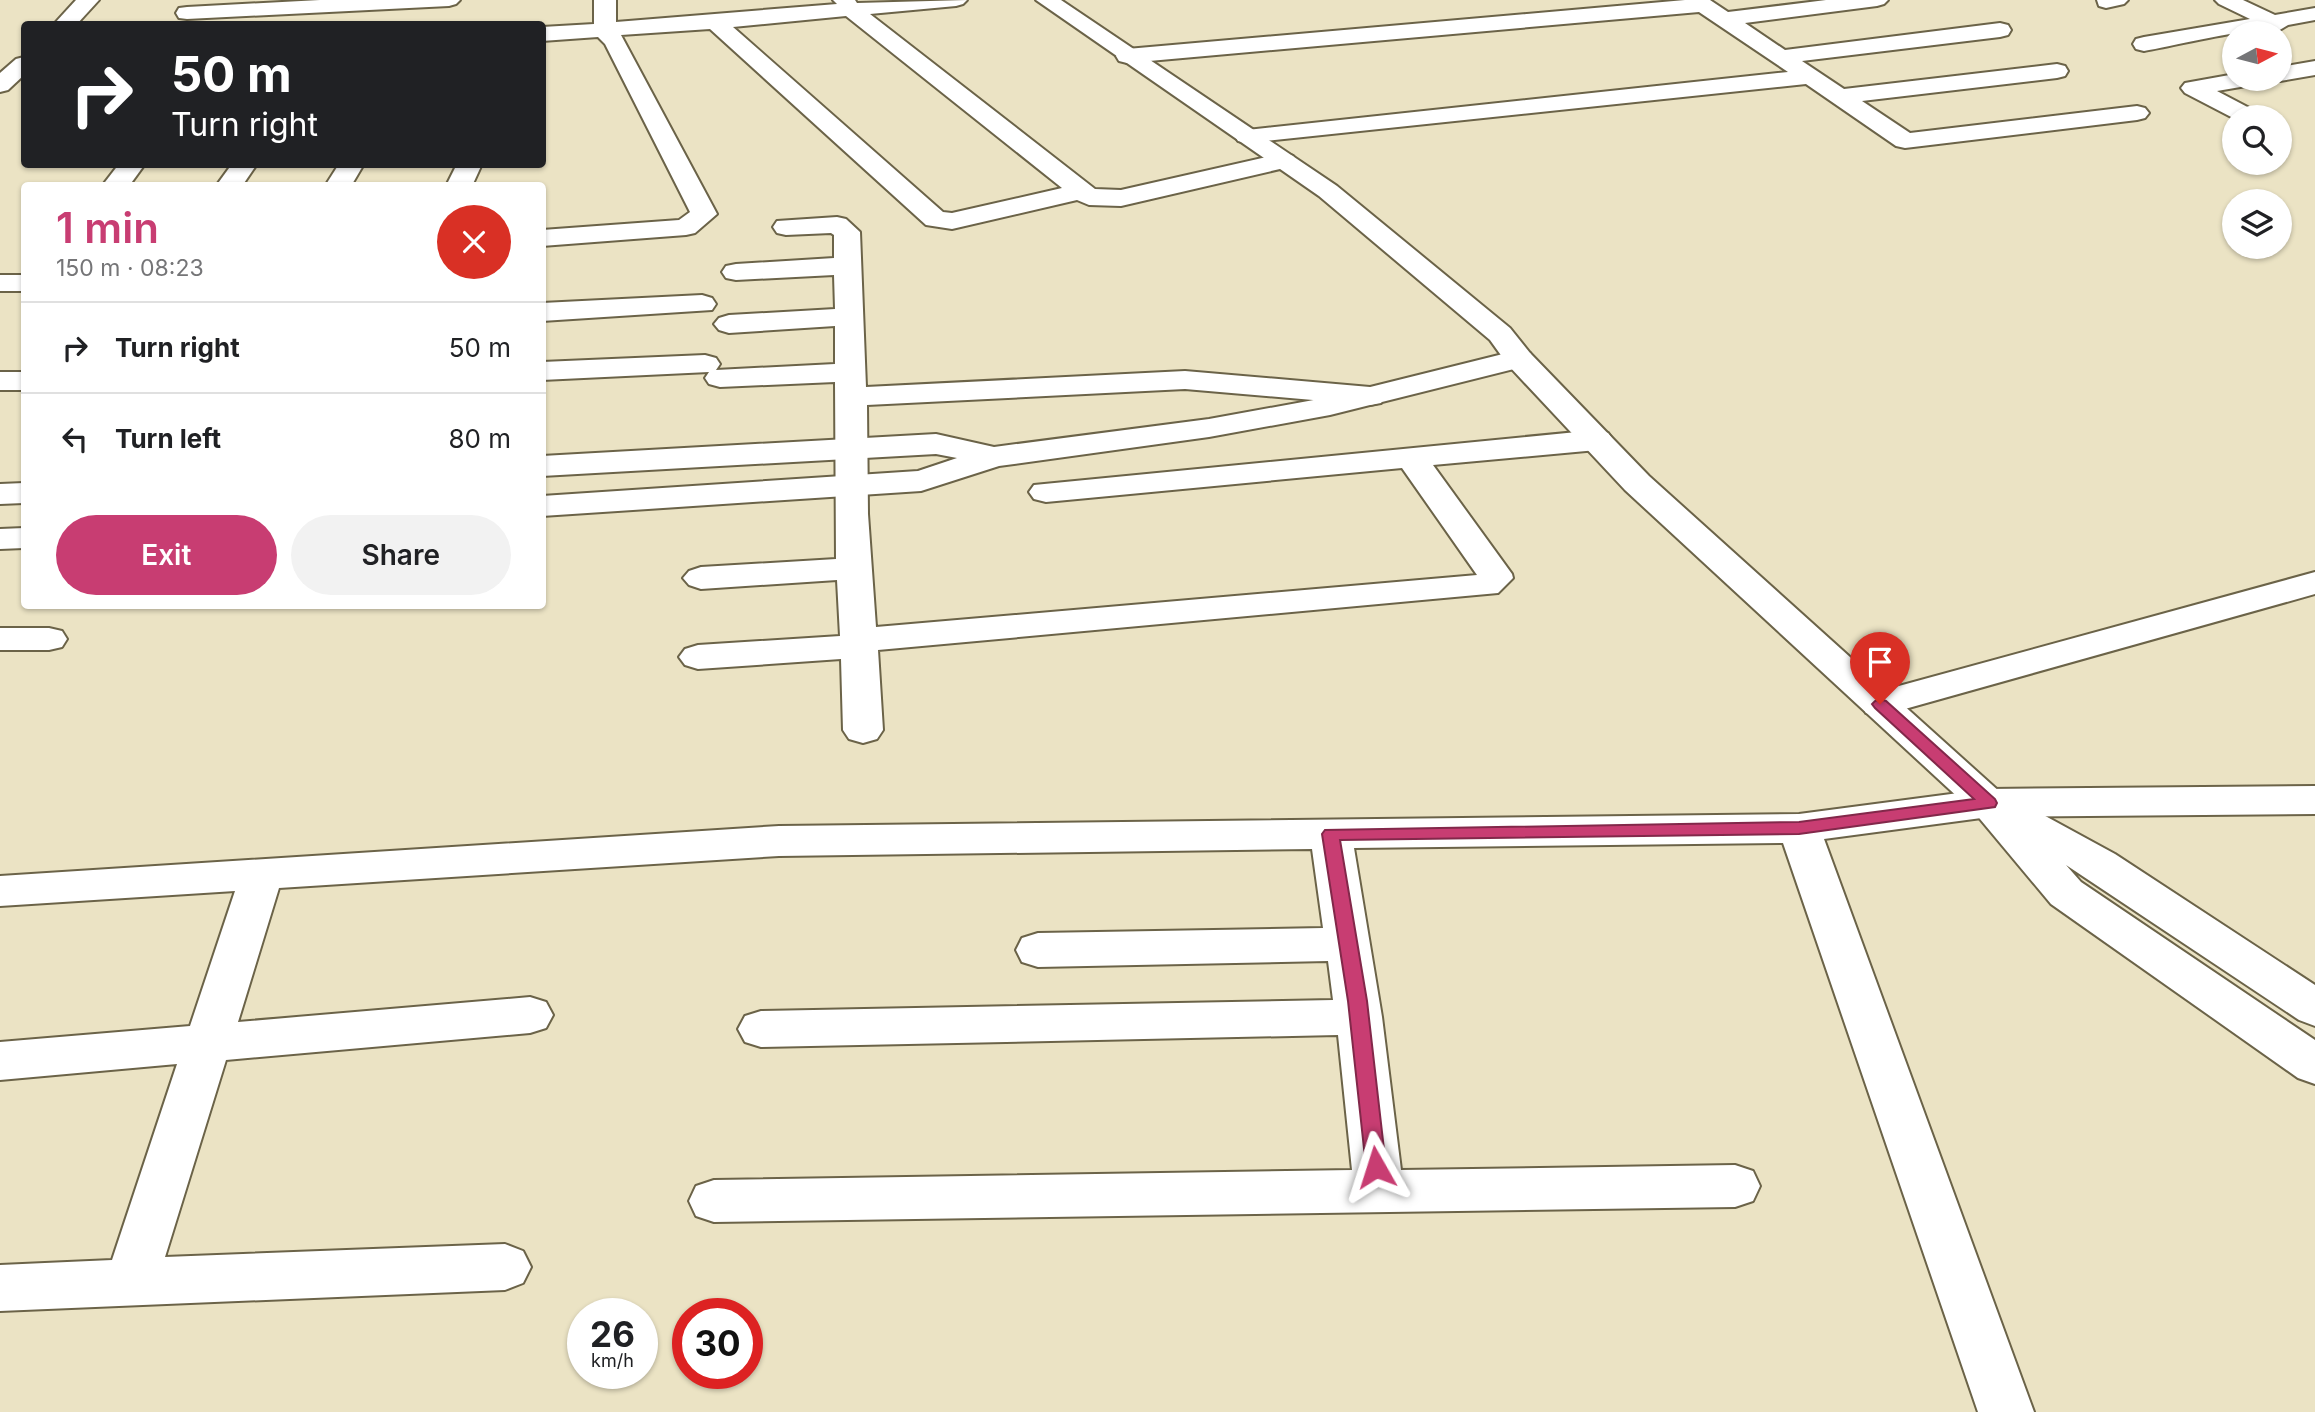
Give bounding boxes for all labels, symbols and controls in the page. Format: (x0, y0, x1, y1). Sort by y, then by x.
north arrow (2222, 21, 2292, 91)
map controls (2222, 21, 2292, 259)
text: 50 m (171, 45, 292, 104)
icon: right (56, 49, 147, 140)
text: Turn right (171, 105, 318, 144)
button: search (2222, 105, 2292, 175)
button: layers (2222, 189, 2292, 259)
text: 1 min (56, 202, 159, 253)
button: close (437, 205, 511, 279)
text: 150 m · 08:23 (56, 254, 204, 282)
icon: right (56, 329, 94, 367)
text: Turn right (115, 332, 240, 363)
text: 50 m (449, 332, 511, 363)
icon: left (56, 420, 94, 458)
text: Turn left (115, 423, 221, 454)
text: 80 m (448, 423, 511, 454)
button: Exit (56, 515, 277, 595)
button: Share (291, 515, 511, 595)
pin (1850, 632, 1910, 704)
icon: arrive (1861, 643, 1899, 681)
position arrow (1339, 1130, 1413, 1204)
speed limit sign: 30 (672, 1298, 763, 1389)
text: 26 (590, 1313, 635, 1355)
text: km/h (591, 1350, 634, 1371)

